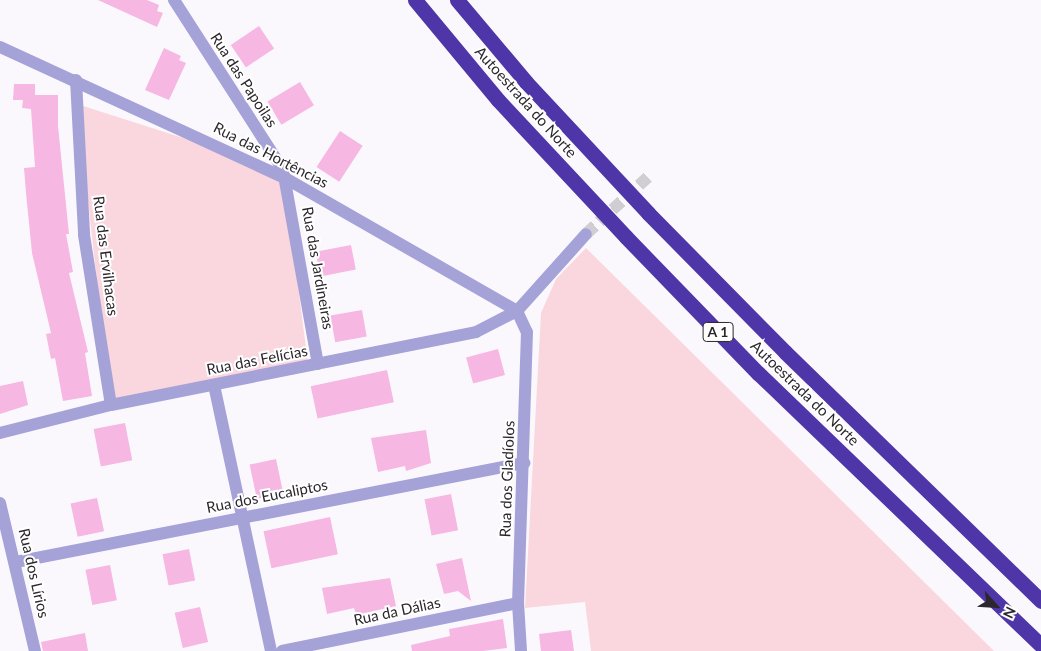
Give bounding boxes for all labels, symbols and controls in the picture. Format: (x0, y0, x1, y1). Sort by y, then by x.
street label: Rua das Papoilas (207, 29, 281, 131)
street label: Autoestrada do Norte (471, 43, 581, 161)
street label: Rua das Hortências (211, 118, 331, 192)
street label: Rua das Ervilhacas (90, 195, 122, 317)
street label: Rua das Jardineiras (298, 205, 338, 331)
road number: A 1 (702, 321, 734, 344)
street label: Autoestrada do Norte (747, 337, 863, 449)
street label: Rua das Felícias (205, 341, 309, 379)
street label: Rua dos Gladíolos (496, 420, 518, 538)
street label: Rua dos Eucaliptos (205, 475, 329, 517)
street label: Rua dos Lírios (15, 526, 53, 620)
north arrow (971, 581, 1021, 631)
street label: Rua da Dálias (352, 593, 442, 629)
text: N (1000, 604, 1020, 621)

